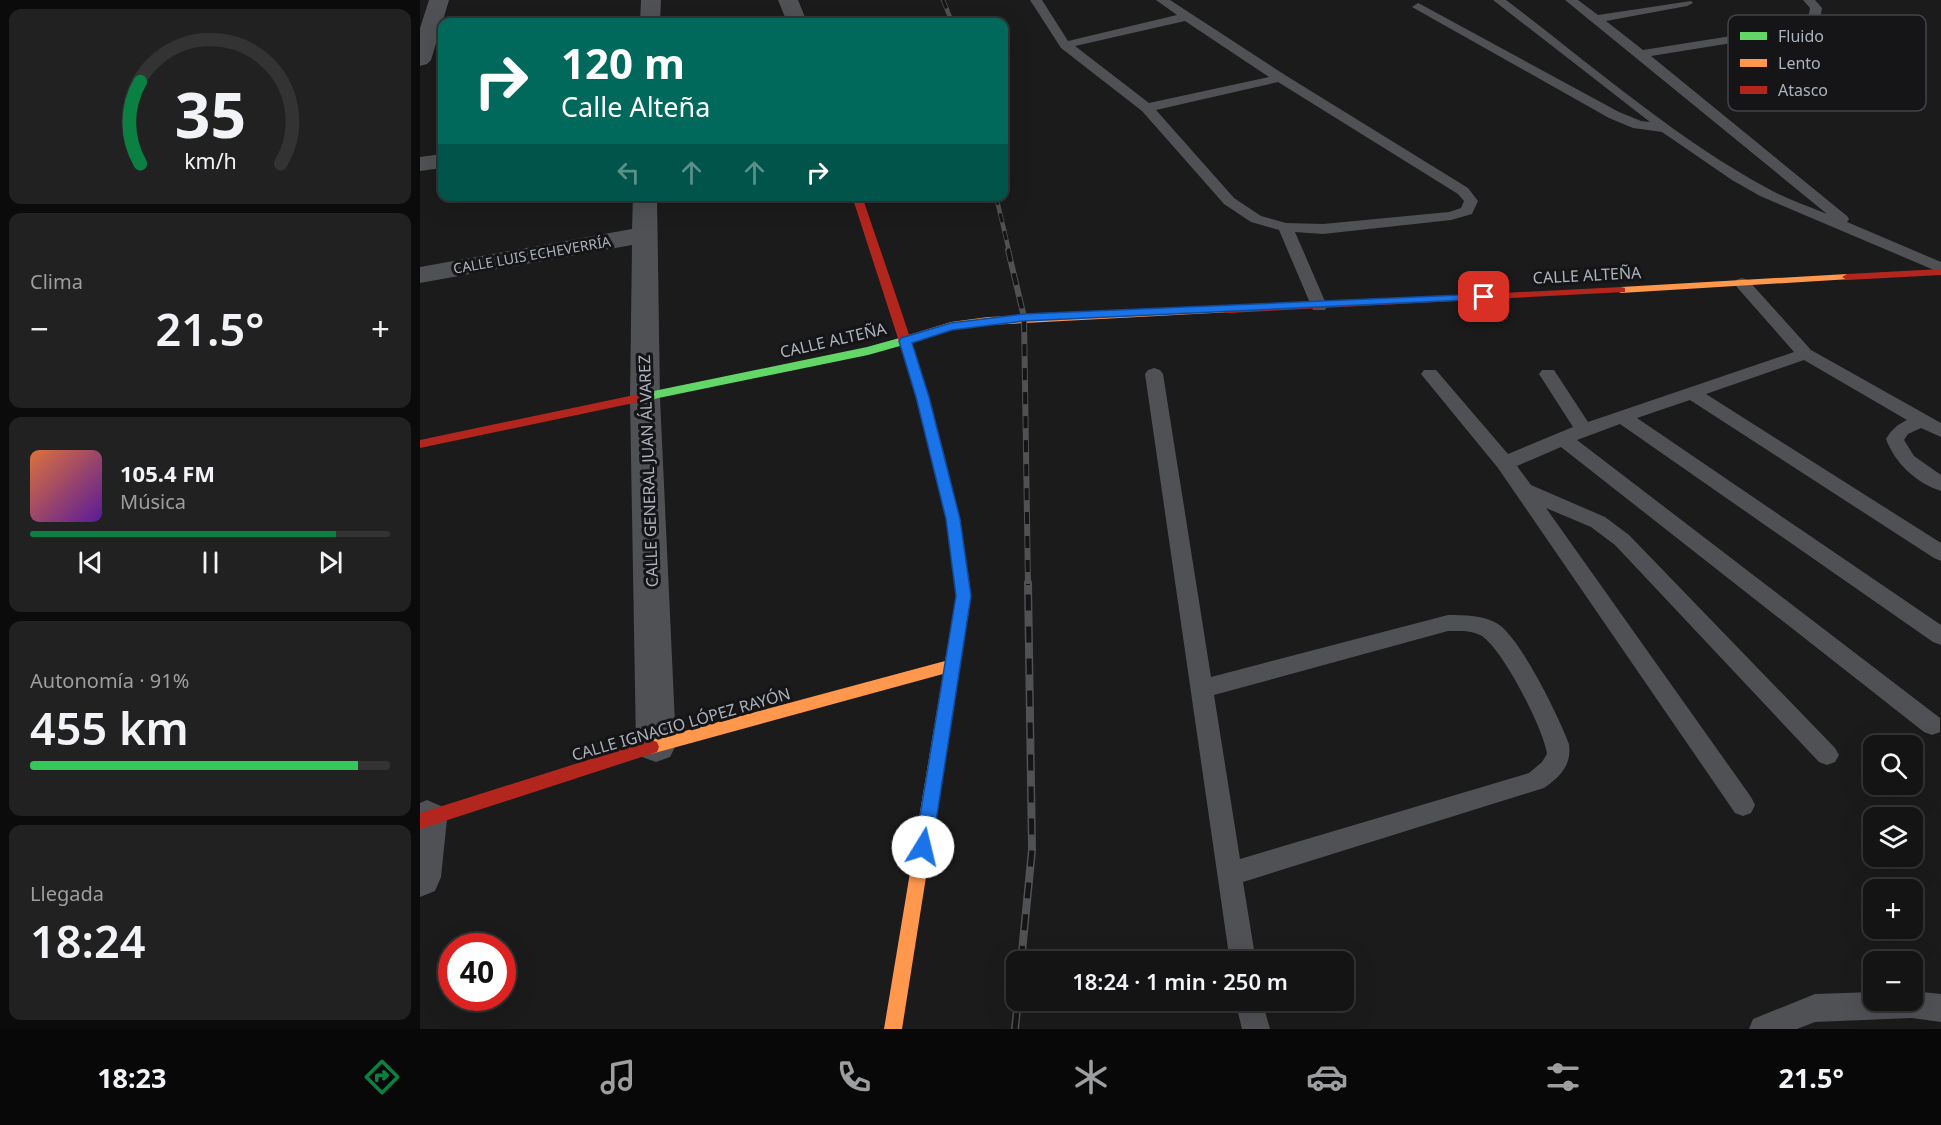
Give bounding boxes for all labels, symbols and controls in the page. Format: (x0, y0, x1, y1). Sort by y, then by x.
legend (1728, 15, 1926, 111)
text: Fluido (1778, 25, 1824, 47)
text: 120 m (561, 34, 685, 91)
icon: right (462, 42, 540, 120)
text: Lento (1778, 52, 1821, 74)
text: 35 (174, 71, 246, 156)
text: Atasco (1778, 79, 1828, 101)
text: Calle Alteña (561, 88, 710, 125)
text: km/h (184, 146, 236, 175)
icon: left (612, 156, 645, 189)
icon: ahead (675, 156, 708, 189)
icon: ahead (738, 156, 771, 189)
icon: right (801, 156, 834, 189)
street label: CALLE LUIS ECHEVERRÍA (452, 231, 612, 278)
street label: CALLE ALTEÑA (1532, 261, 1643, 289)
text: Clima (30, 268, 83, 295)
pin (1458, 271, 1509, 322)
icon: arrive (1467, 280, 1500, 313)
text: 21.5° (156, 298, 264, 359)
text: − (30, 306, 49, 351)
text: + (371, 306, 390, 351)
street label: CALLE ALTEÑA (778, 317, 889, 363)
street label: CALLE GENERAL JUAN ÁLVAREZ (633, 354, 663, 588)
text: 105.4 FM (120, 458, 215, 488)
text: Música (120, 488, 186, 515)
icon: previous (74, 546, 107, 579)
icon: pause (194, 546, 227, 579)
icon: next (314, 546, 347, 579)
text: Autonomía · 91% (30, 667, 189, 694)
street label: CALLE IGNACIO LÓPEZ RAYÓN (569, 682, 793, 766)
text: 455 km (30, 697, 189, 758)
map controls (1863, 735, 1923, 1011)
button: search (1863, 735, 1923, 795)
button: layers (1863, 807, 1923, 867)
position arrow (891, 815, 955, 879)
button: + (1863, 879, 1923, 939)
text: Llegada (30, 880, 104, 907)
text: 18:24 (30, 910, 145, 971)
speed limit sign: 40 (438, 933, 516, 1011)
button: − (1863, 951, 1923, 1011)
text: 18:24 · 1 min · 250 m (1072, 966, 1288, 996)
icon: directions (361, 1056, 403, 1098)
icon: music (597, 1056, 639, 1098)
icon: phone (833, 1056, 875, 1098)
icon: climate (1070, 1056, 1112, 1098)
icon: car (1306, 1056, 1348, 1098)
icon: filters (1542, 1056, 1584, 1098)
text: 18:23 (97, 1059, 167, 1096)
text: 21.5° (1778, 1059, 1844, 1096)

